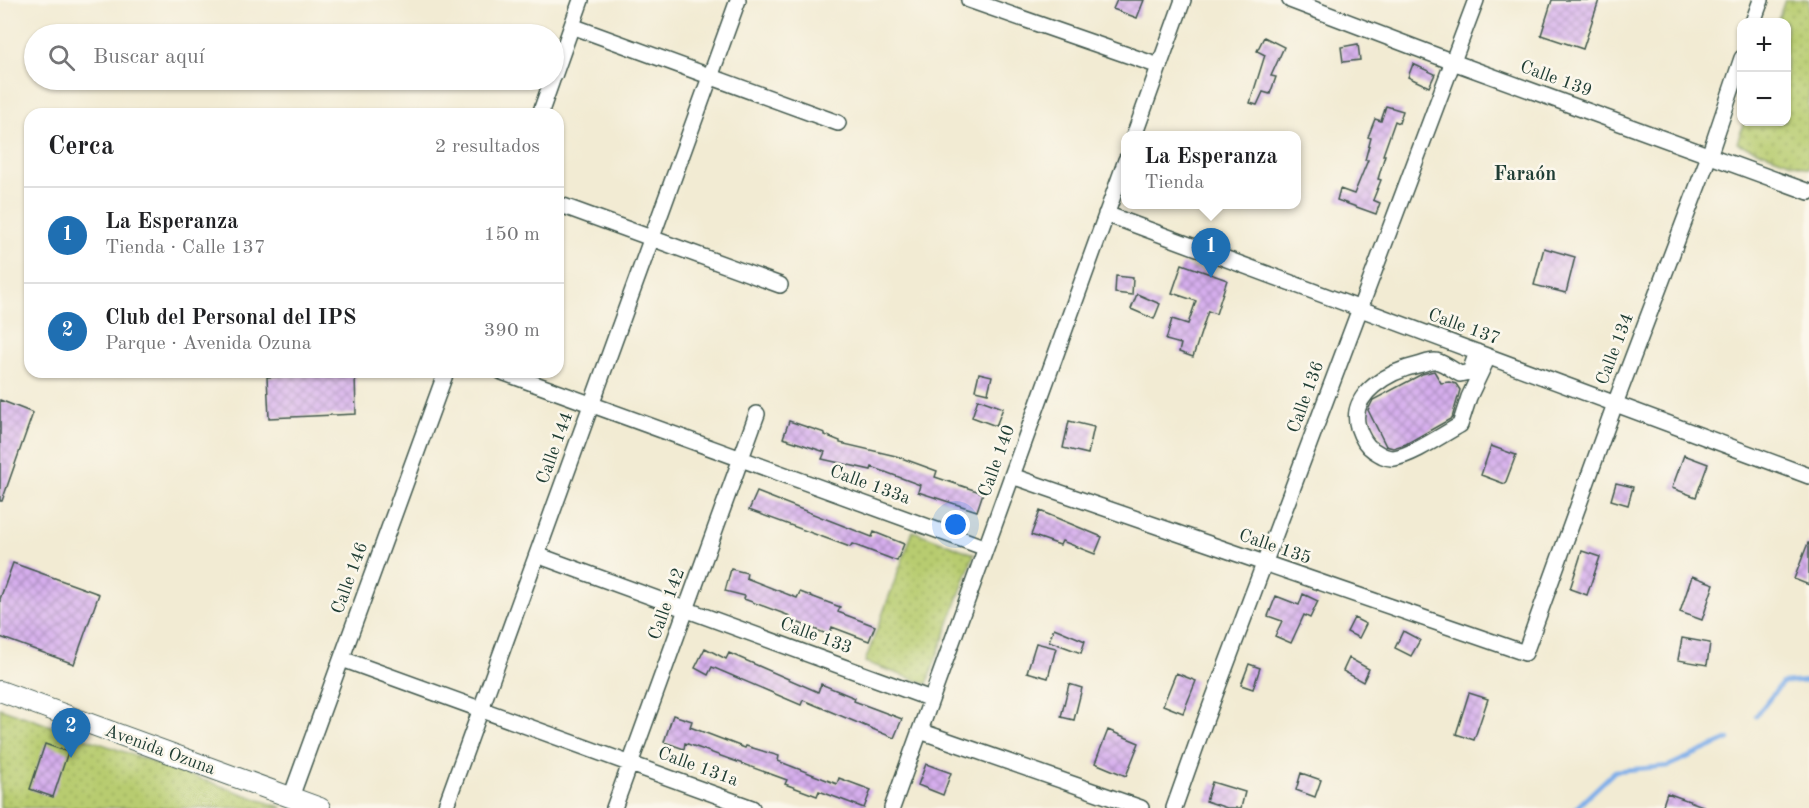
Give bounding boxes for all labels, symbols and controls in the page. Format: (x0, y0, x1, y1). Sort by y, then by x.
map controls (1737, 18, 1791, 126)
button: + (1737, 18, 1791, 72)
search box (24, 24, 564, 90)
icon: search (45, 41, 78, 74)
text: Buscar aquí (93, 46, 205, 68)
street label: Calle 139 (1518, 58, 1594, 100)
button: − (1737, 72, 1791, 126)
popup (1121, 131, 1301, 209)
text: Cerca (48, 134, 114, 160)
text: 2 resultados (435, 137, 540, 157)
text: La Esperanza (1144, 146, 1278, 168)
district label: Faraón (1494, 165, 1556, 185)
text: Tienda (1144, 173, 1204, 193)
text: La Esperanza (105, 211, 238, 233)
text: 1 (62, 225, 73, 245)
text: 150 m (484, 225, 540, 245)
pin: 1 (1192, 228, 1230, 278)
text: Tienda · Calle 137 (105, 238, 265, 258)
street label: Calle 137 (1426, 306, 1502, 348)
text: Club del Personal del IPS (105, 307, 356, 329)
street label: Calle 134 (1593, 311, 1637, 387)
text: 2 (62, 321, 73, 341)
text: 390 m (484, 321, 540, 341)
text: Parque · Avenida Ozuna (105, 334, 312, 354)
street label: Calle 136 (1285, 359, 1327, 435)
street label: Calle 144 (534, 410, 576, 486)
street label: Calle 140 (976, 423, 1018, 499)
street label: Calle 133a (827, 462, 913, 508)
your location (941, 510, 970, 539)
street label: Calle 135 (1236, 526, 1314, 568)
street label: Calle 146 (329, 540, 371, 616)
street label: Calle 142 (646, 566, 688, 642)
street label: Calle 133 (778, 615, 854, 657)
pin: 2 (52, 708, 90, 758)
street label: Avenida Ozuna (102, 722, 218, 778)
street label: Calle 131a (655, 744, 741, 790)

